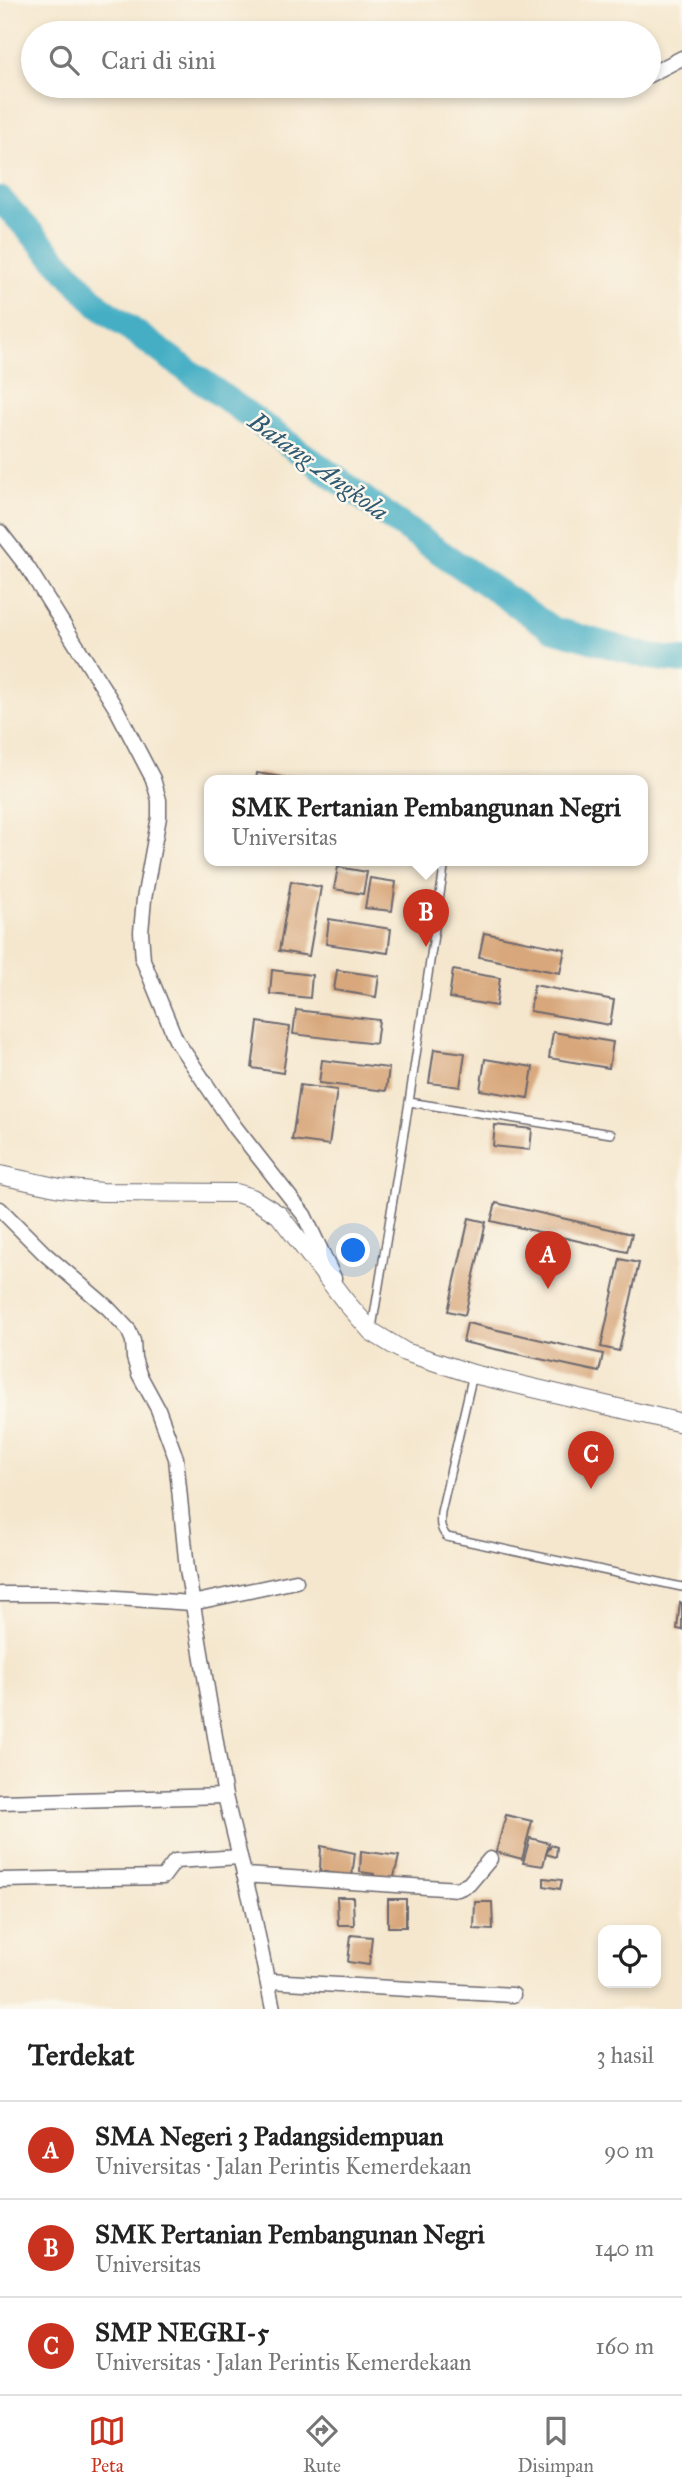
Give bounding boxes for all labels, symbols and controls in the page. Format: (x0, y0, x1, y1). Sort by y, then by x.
search box (21, 21, 661, 98)
icon: search (45, 41, 83, 79)
text: Cari di sini (101, 44, 216, 76)
water label: Batang Angkola (242, 404, 395, 528)
popup (204, 775, 648, 866)
text: SMK Pertanian Pembangunan Negri (231, 791, 621, 823)
text: Universitas (231, 823, 337, 851)
pin: B (403, 889, 449, 947)
pin: A (525, 1231, 571, 1289)
your location (336, 1233, 370, 1267)
pin: C (568, 1431, 614, 1489)
map controls (598, 1925, 661, 1988)
button: locate (598, 1925, 661, 1988)
text: Terdekat (28, 2037, 134, 2073)
text: 3 hasil (596, 2041, 654, 2069)
text: SMA Negeri 3 Padangsidempuan (95, 2120, 444, 2152)
text: A (43, 2136, 59, 2164)
text: 90 m (604, 2136, 654, 2164)
text: Universitas · Jalan Perintis Kemerdekaan (95, 2152, 472, 2180)
text: SMK Pertanian Pembangunan Negri (95, 2218, 485, 2250)
text: B (43, 2234, 59, 2262)
text: 140 m (594, 2234, 654, 2262)
text: Universitas (95, 2250, 201, 2278)
text: SMP NEGRI-5 (95, 2316, 269, 2348)
text: C (43, 2332, 59, 2360)
text: 160 m (596, 2332, 654, 2360)
text: Universitas · Jalan Perintis Kemerdekaan (95, 2348, 472, 2376)
tab: Peta (88, 2412, 126, 2477)
tab: Rute (303, 2412, 341, 2477)
tab: Disimpan (518, 2412, 594, 2477)

